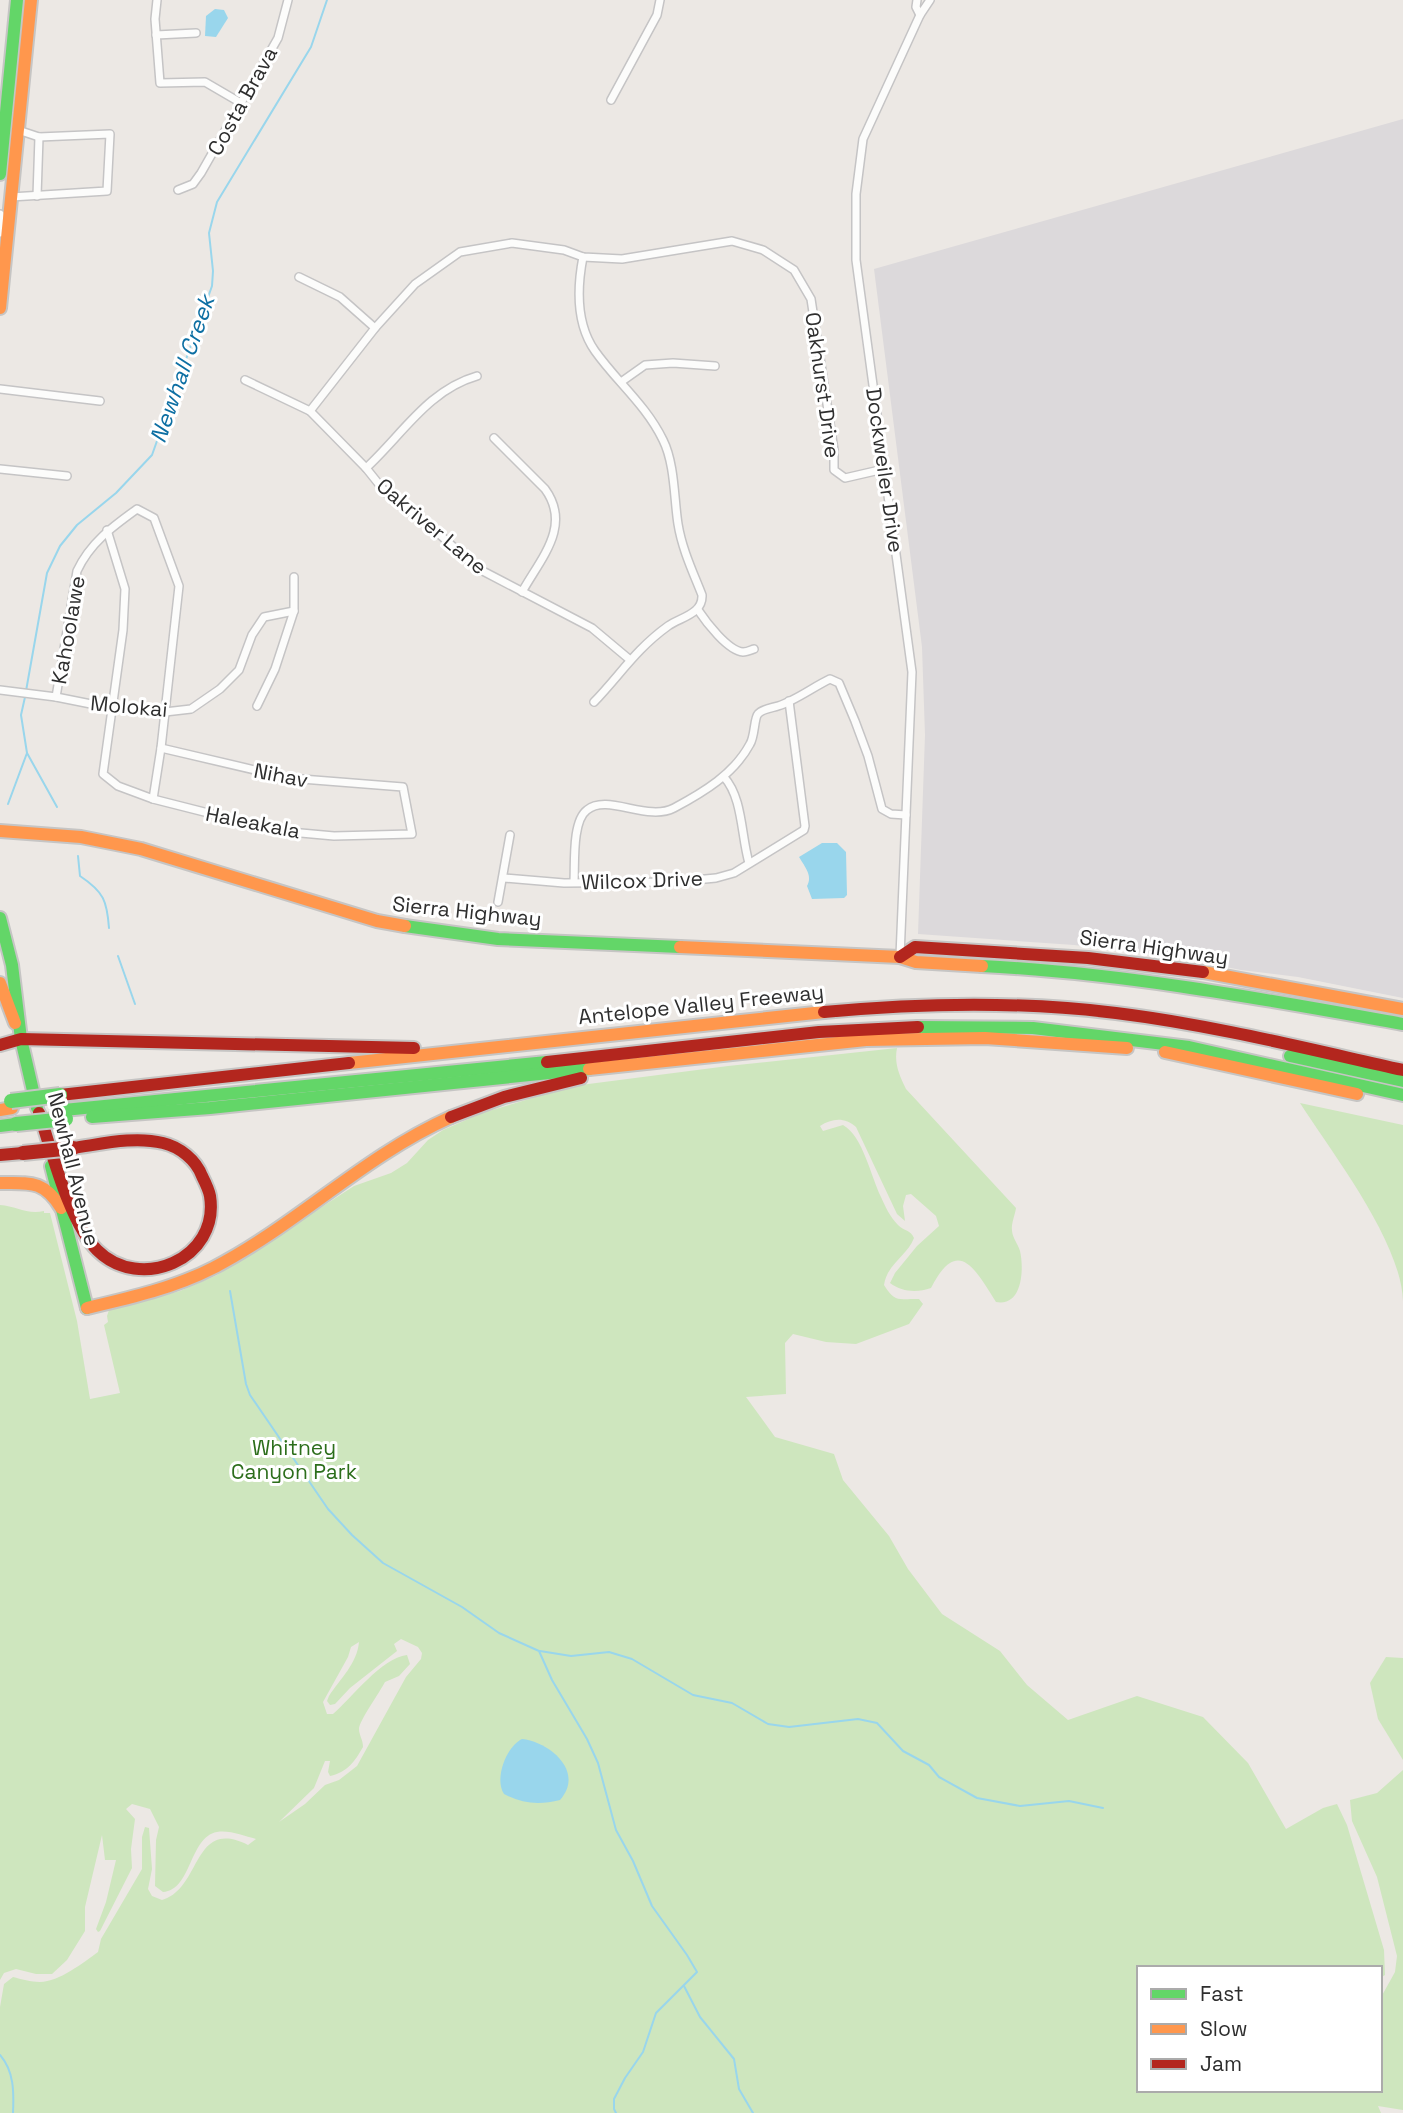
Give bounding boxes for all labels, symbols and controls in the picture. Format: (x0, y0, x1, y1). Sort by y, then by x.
street label: Costa Brava (201, 42, 283, 160)
water label: Newhall Creek (143, 289, 222, 447)
street label: Oakhurst Drive (799, 310, 847, 460)
street label: Dockweiler Drive (860, 386, 910, 554)
street label: Oakriver Lane (371, 472, 493, 580)
street label: Kahoolawe (45, 574, 91, 686)
street label: Molokai (89, 689, 169, 723)
street label: Nihav (252, 757, 310, 793)
street label: Haleakala (203, 800, 303, 844)
street label: Wilcox Drive (581, 864, 703, 896)
street label: Sierra Highway (391, 890, 543, 932)
street label: Sierra Highway (1078, 923, 1230, 971)
street label: Antelope Valley Freeway (577, 978, 825, 1030)
street label: Newhall Avenue (42, 1089, 106, 1249)
park label: Whitney Canyon Park (231, 1434, 357, 1485)
legend (1137, 1966, 1382, 2092)
text: Fast (1200, 1980, 1244, 2007)
text: Slow (1200, 2015, 1248, 2042)
text: Jam (1200, 2050, 1242, 2077)

